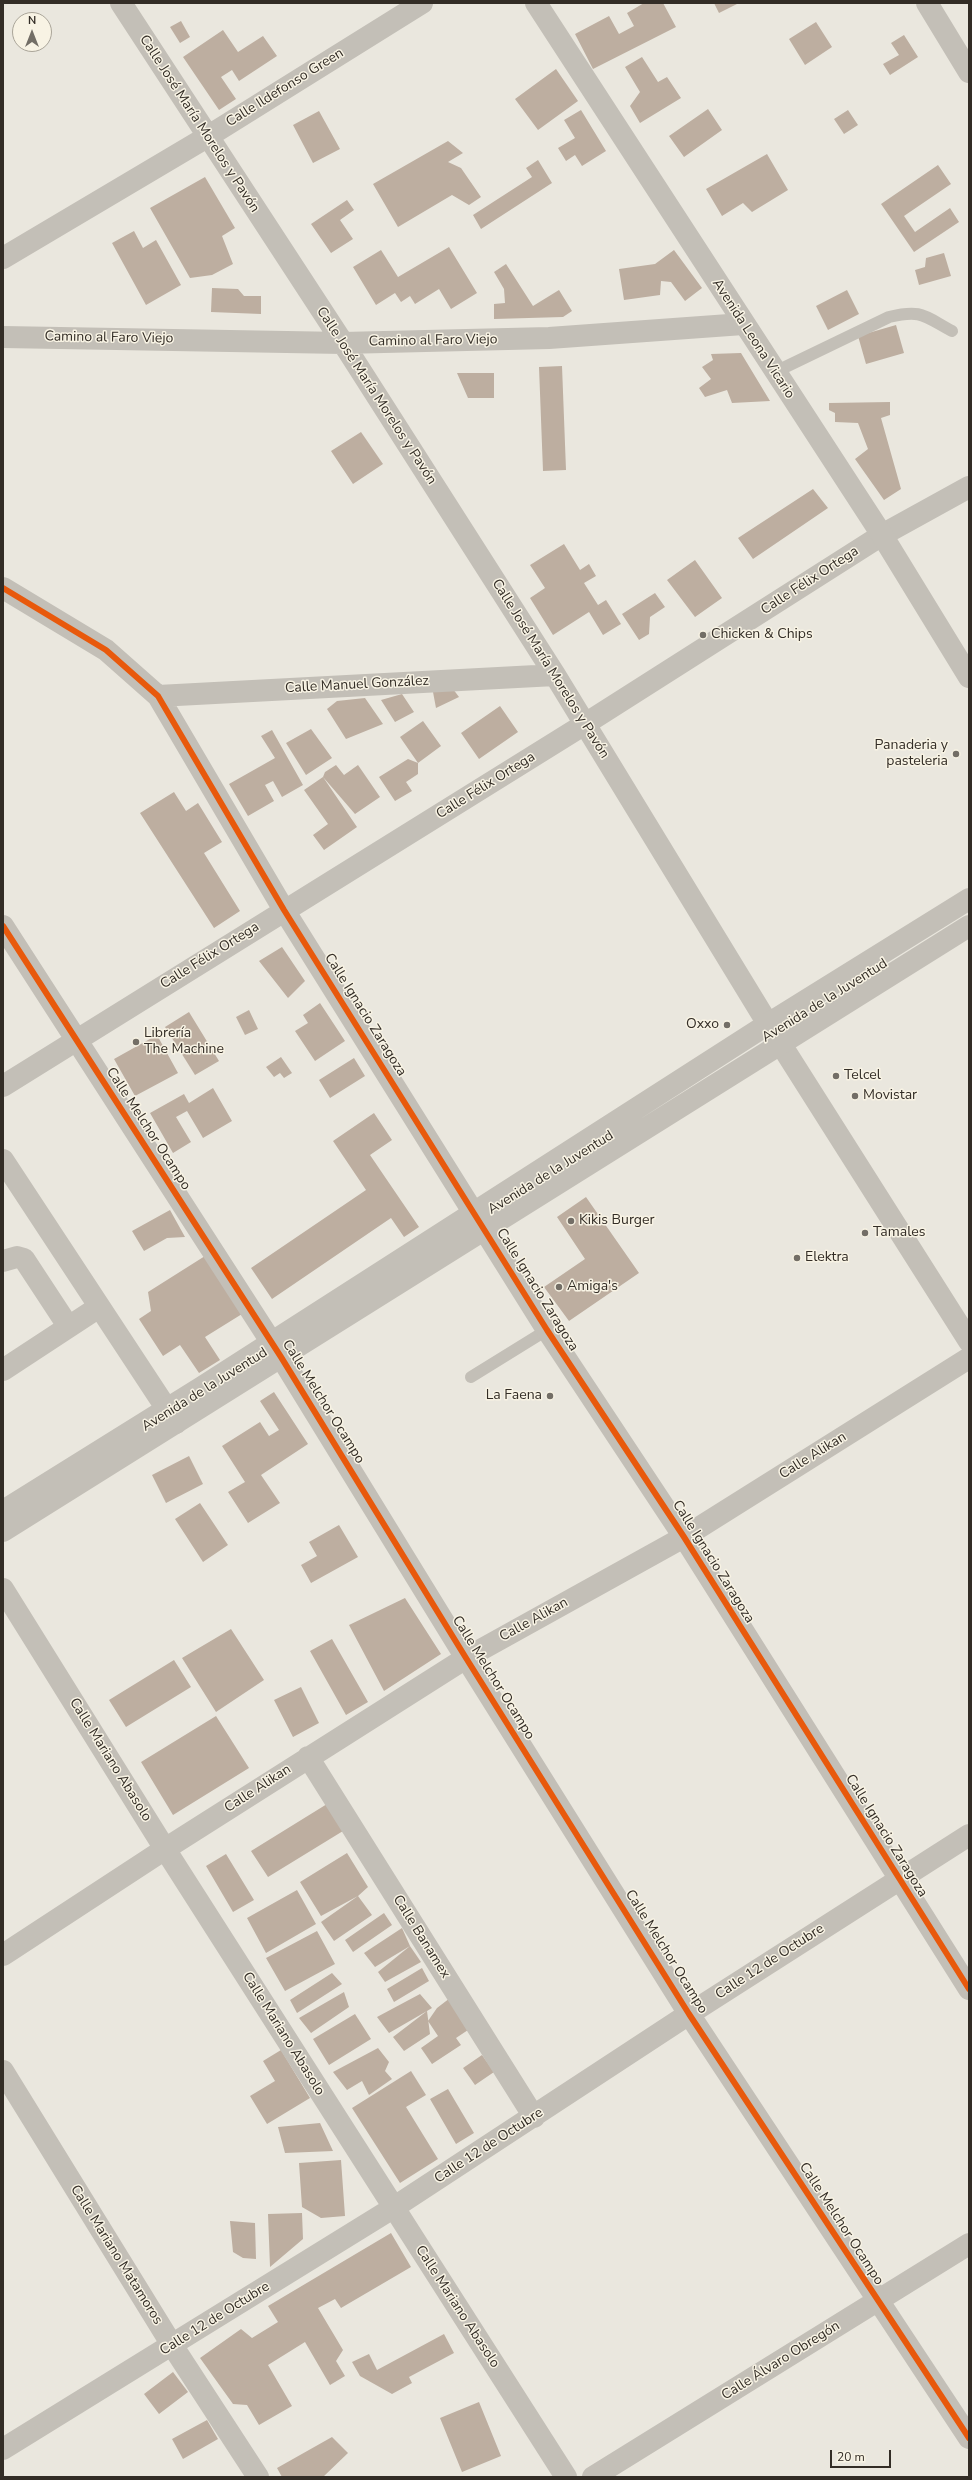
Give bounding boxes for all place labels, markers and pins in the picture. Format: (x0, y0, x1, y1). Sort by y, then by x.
place label: Chicken & Chips (711, 627, 813, 643)
marker: Chicken & Chips (698, 630, 708, 640)
place label: Panaderia y pasteleria (875, 738, 948, 770)
marker: Panaderia y pasteleria (951, 749, 961, 759)
place label: Oxxo (686, 1017, 719, 1033)
marker: Oxxo (722, 1020, 732, 1030)
place label: Librería The Machine (144, 1026, 224, 1058)
marker: Librería The Machine (131, 1037, 141, 1047)
place label: Telcel (844, 1068, 881, 1084)
marker: Telcel (831, 1071, 841, 1081)
place label: Movistar (863, 1088, 917, 1104)
marker: Movistar (850, 1091, 860, 1101)
place label: Kikis Burger (579, 1213, 654, 1229)
marker: Kikis Burger (566, 1216, 576, 1226)
place label: Tamales (873, 1225, 925, 1241)
marker: Tamales (860, 1228, 870, 1238)
place label: Elektra (805, 1250, 849, 1266)
marker: Elektra (792, 1253, 802, 1263)
place label: Amiga's (567, 1279, 618, 1295)
marker: Amiga's (554, 1282, 564, 1292)
place label: La Faena (486, 1388, 542, 1404)
marker: La Faena (545, 1391, 555, 1401)

